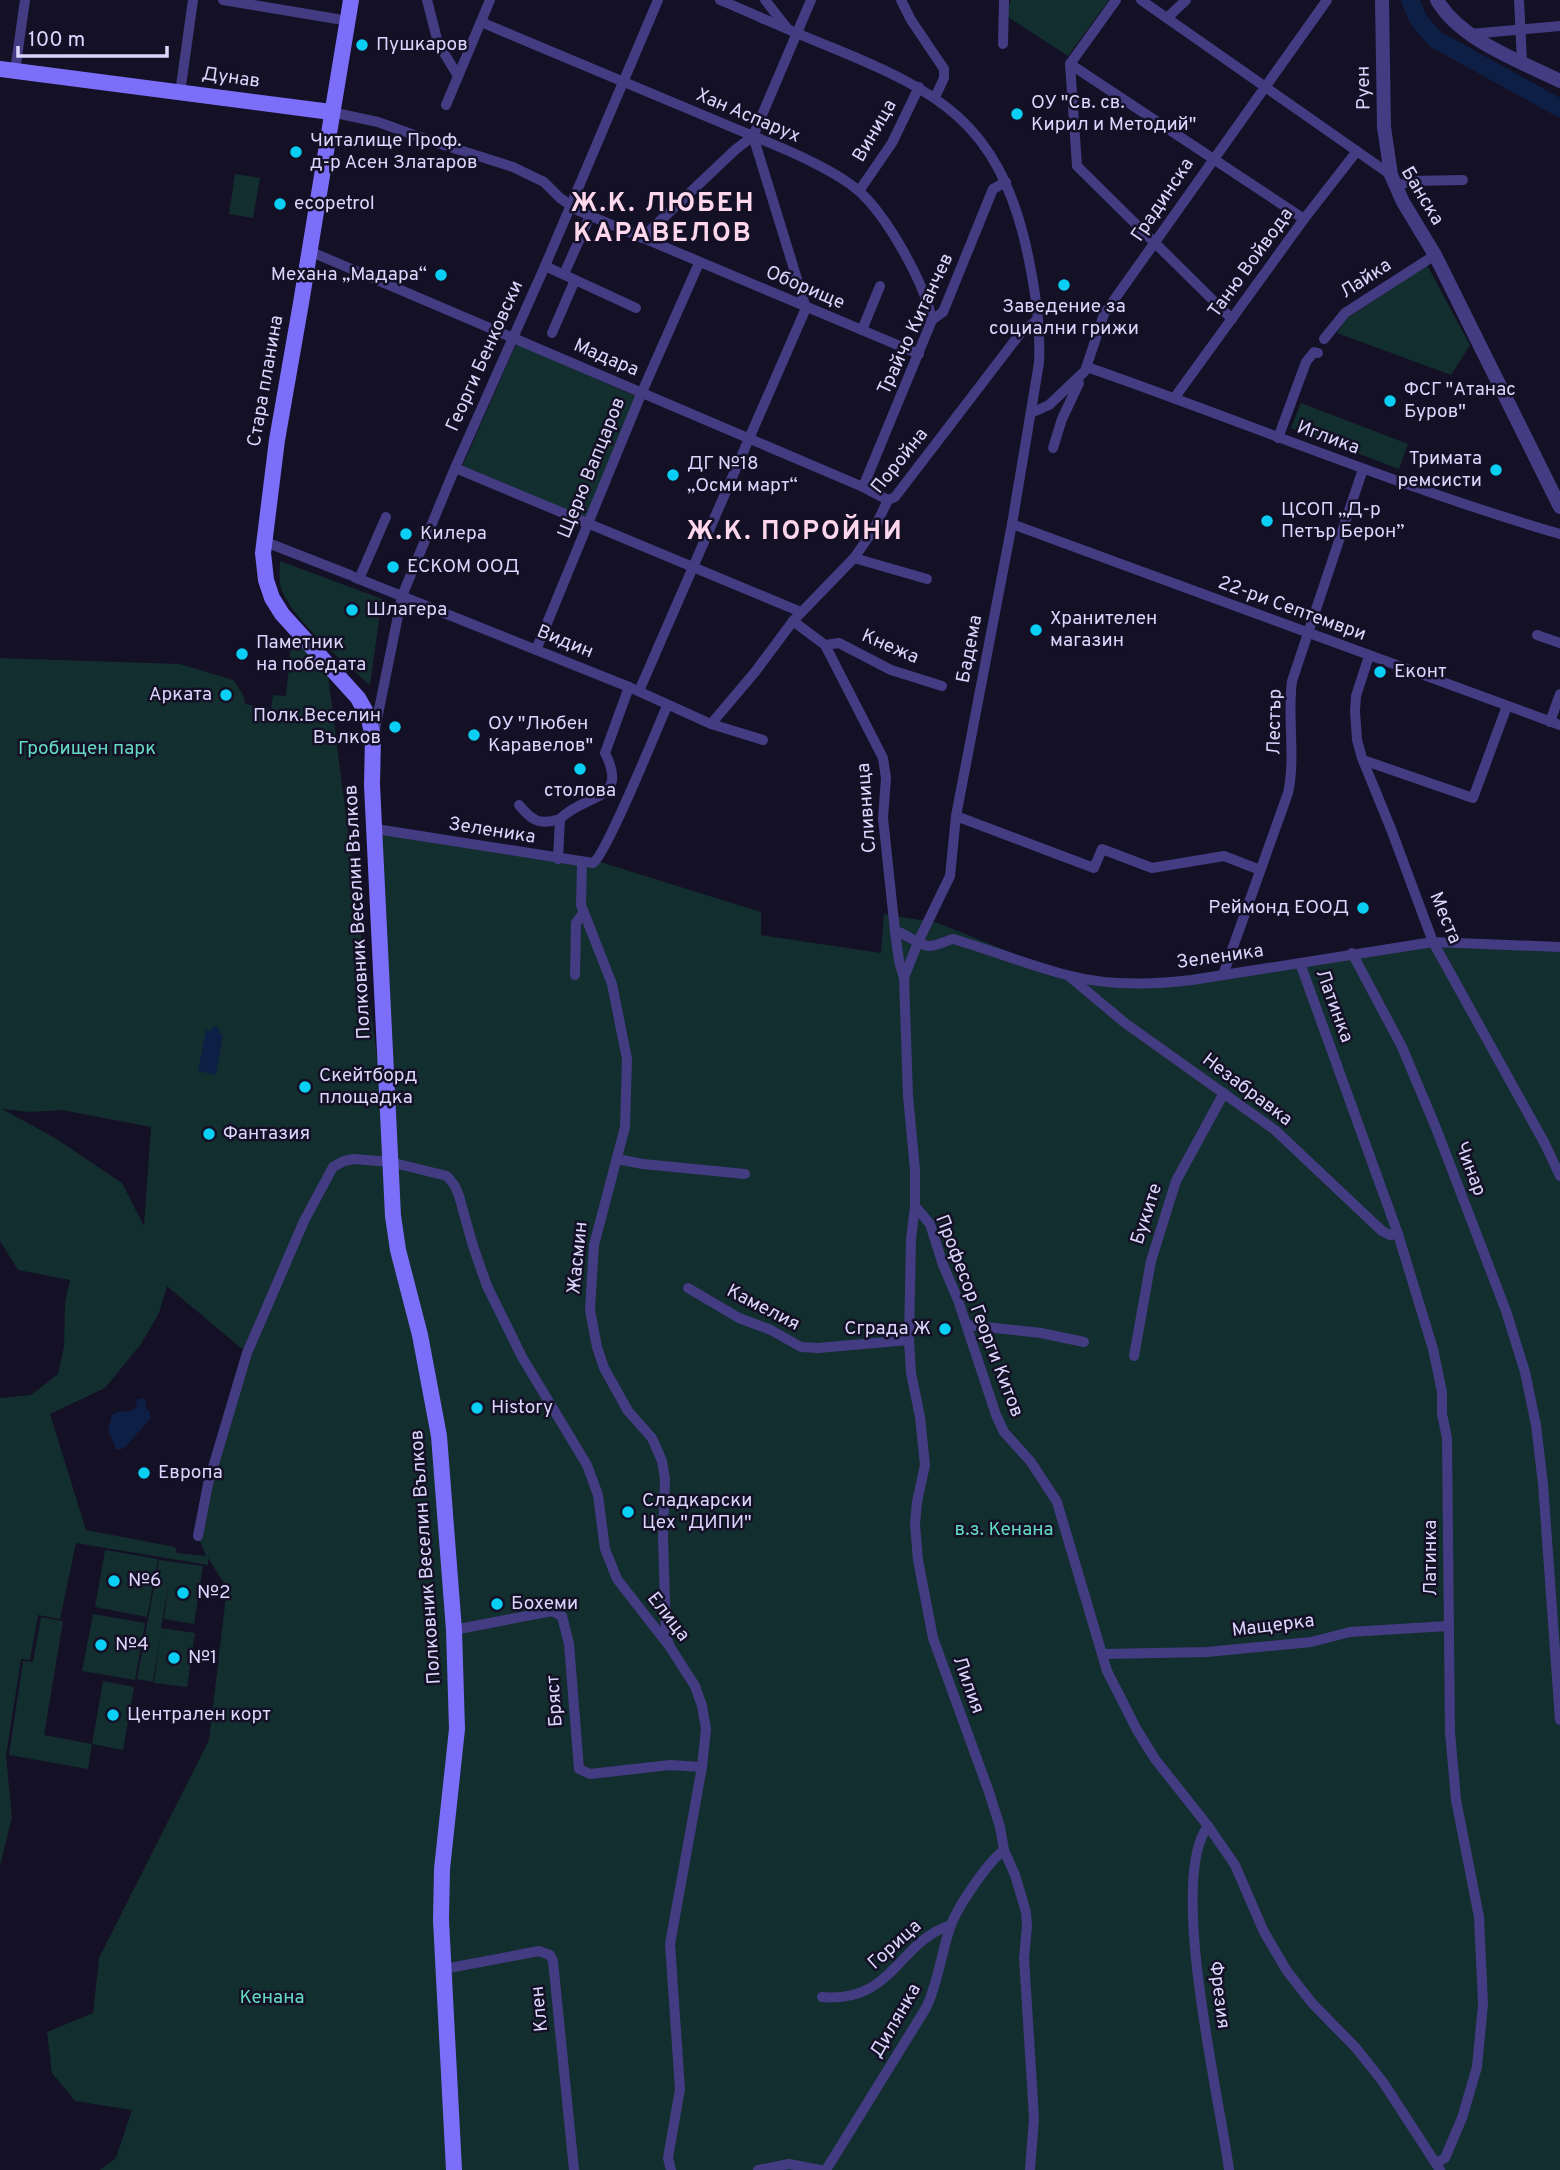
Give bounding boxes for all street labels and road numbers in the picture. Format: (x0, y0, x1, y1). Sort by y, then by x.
street label: Дунав (200, 62, 262, 94)
street label: Руен (1352, 66, 1376, 110)
street label: Хан Аспарух (692, 83, 804, 149)
street label: Виница (848, 95, 902, 167)
street label: Градинска (1126, 154, 1200, 246)
street label: Банска (1395, 162, 1449, 230)
street label: Таню Войвода (1203, 203, 1299, 323)
street label: Трайчо Китанчев (873, 249, 959, 399)
street label: Лайка (1336, 254, 1396, 304)
street label: Оборище (762, 261, 848, 315)
street label: Георги Бенковски (441, 277, 529, 435)
street label: Стара планина (243, 313, 289, 449)
street label: Мадара (570, 334, 642, 382)
street label: Щерю Вапцаров (553, 394, 631, 542)
street label: Иглика (1293, 416, 1363, 460)
street label: Поройна (866, 423, 934, 499)
street label: 22-ри Септември (1215, 571, 1369, 647)
street label: Бадема (952, 613, 988, 685)
street label: Видин (533, 620, 597, 664)
street label: Кнежа (858, 624, 922, 670)
street label: Лестър (1262, 689, 1288, 755)
street label: Сливница (852, 762, 882, 854)
street label: Полковник Веселин Вълков (339, 784, 377, 1040)
street label: Зеленика (447, 812, 537, 850)
street label: Места (1423, 888, 1467, 948)
street label: Зеленика (1175, 939, 1265, 975)
street label: Латинка (1310, 966, 1358, 1046)
street label: Незабравка (1197, 1048, 1297, 1132)
street label: Чинар (1449, 1138, 1491, 1200)
street label: Буките (1126, 1180, 1168, 1248)
street label: Професор Георги Китов (929, 1211, 1029, 1421)
street label: Жасмин (562, 1220, 594, 1296)
street label: Камелия (722, 1279, 804, 1337)
street label: Полковник Веселин Вълков (405, 1429, 447, 1685)
street label: Латинка (1419, 1520, 1443, 1596)
street label: Елица (641, 1587, 695, 1647)
street label: Мащерка (1230, 1609, 1316, 1643)
street label: Лилия (947, 1653, 989, 1717)
street label: Бряст (541, 1674, 569, 1728)
street label: Горица (863, 1915, 927, 1975)
street label: Фрезия (1203, 1960, 1235, 2030)
street label: Дилянка (865, 1979, 927, 2063)
street label: Клен (526, 1985, 554, 2033)

